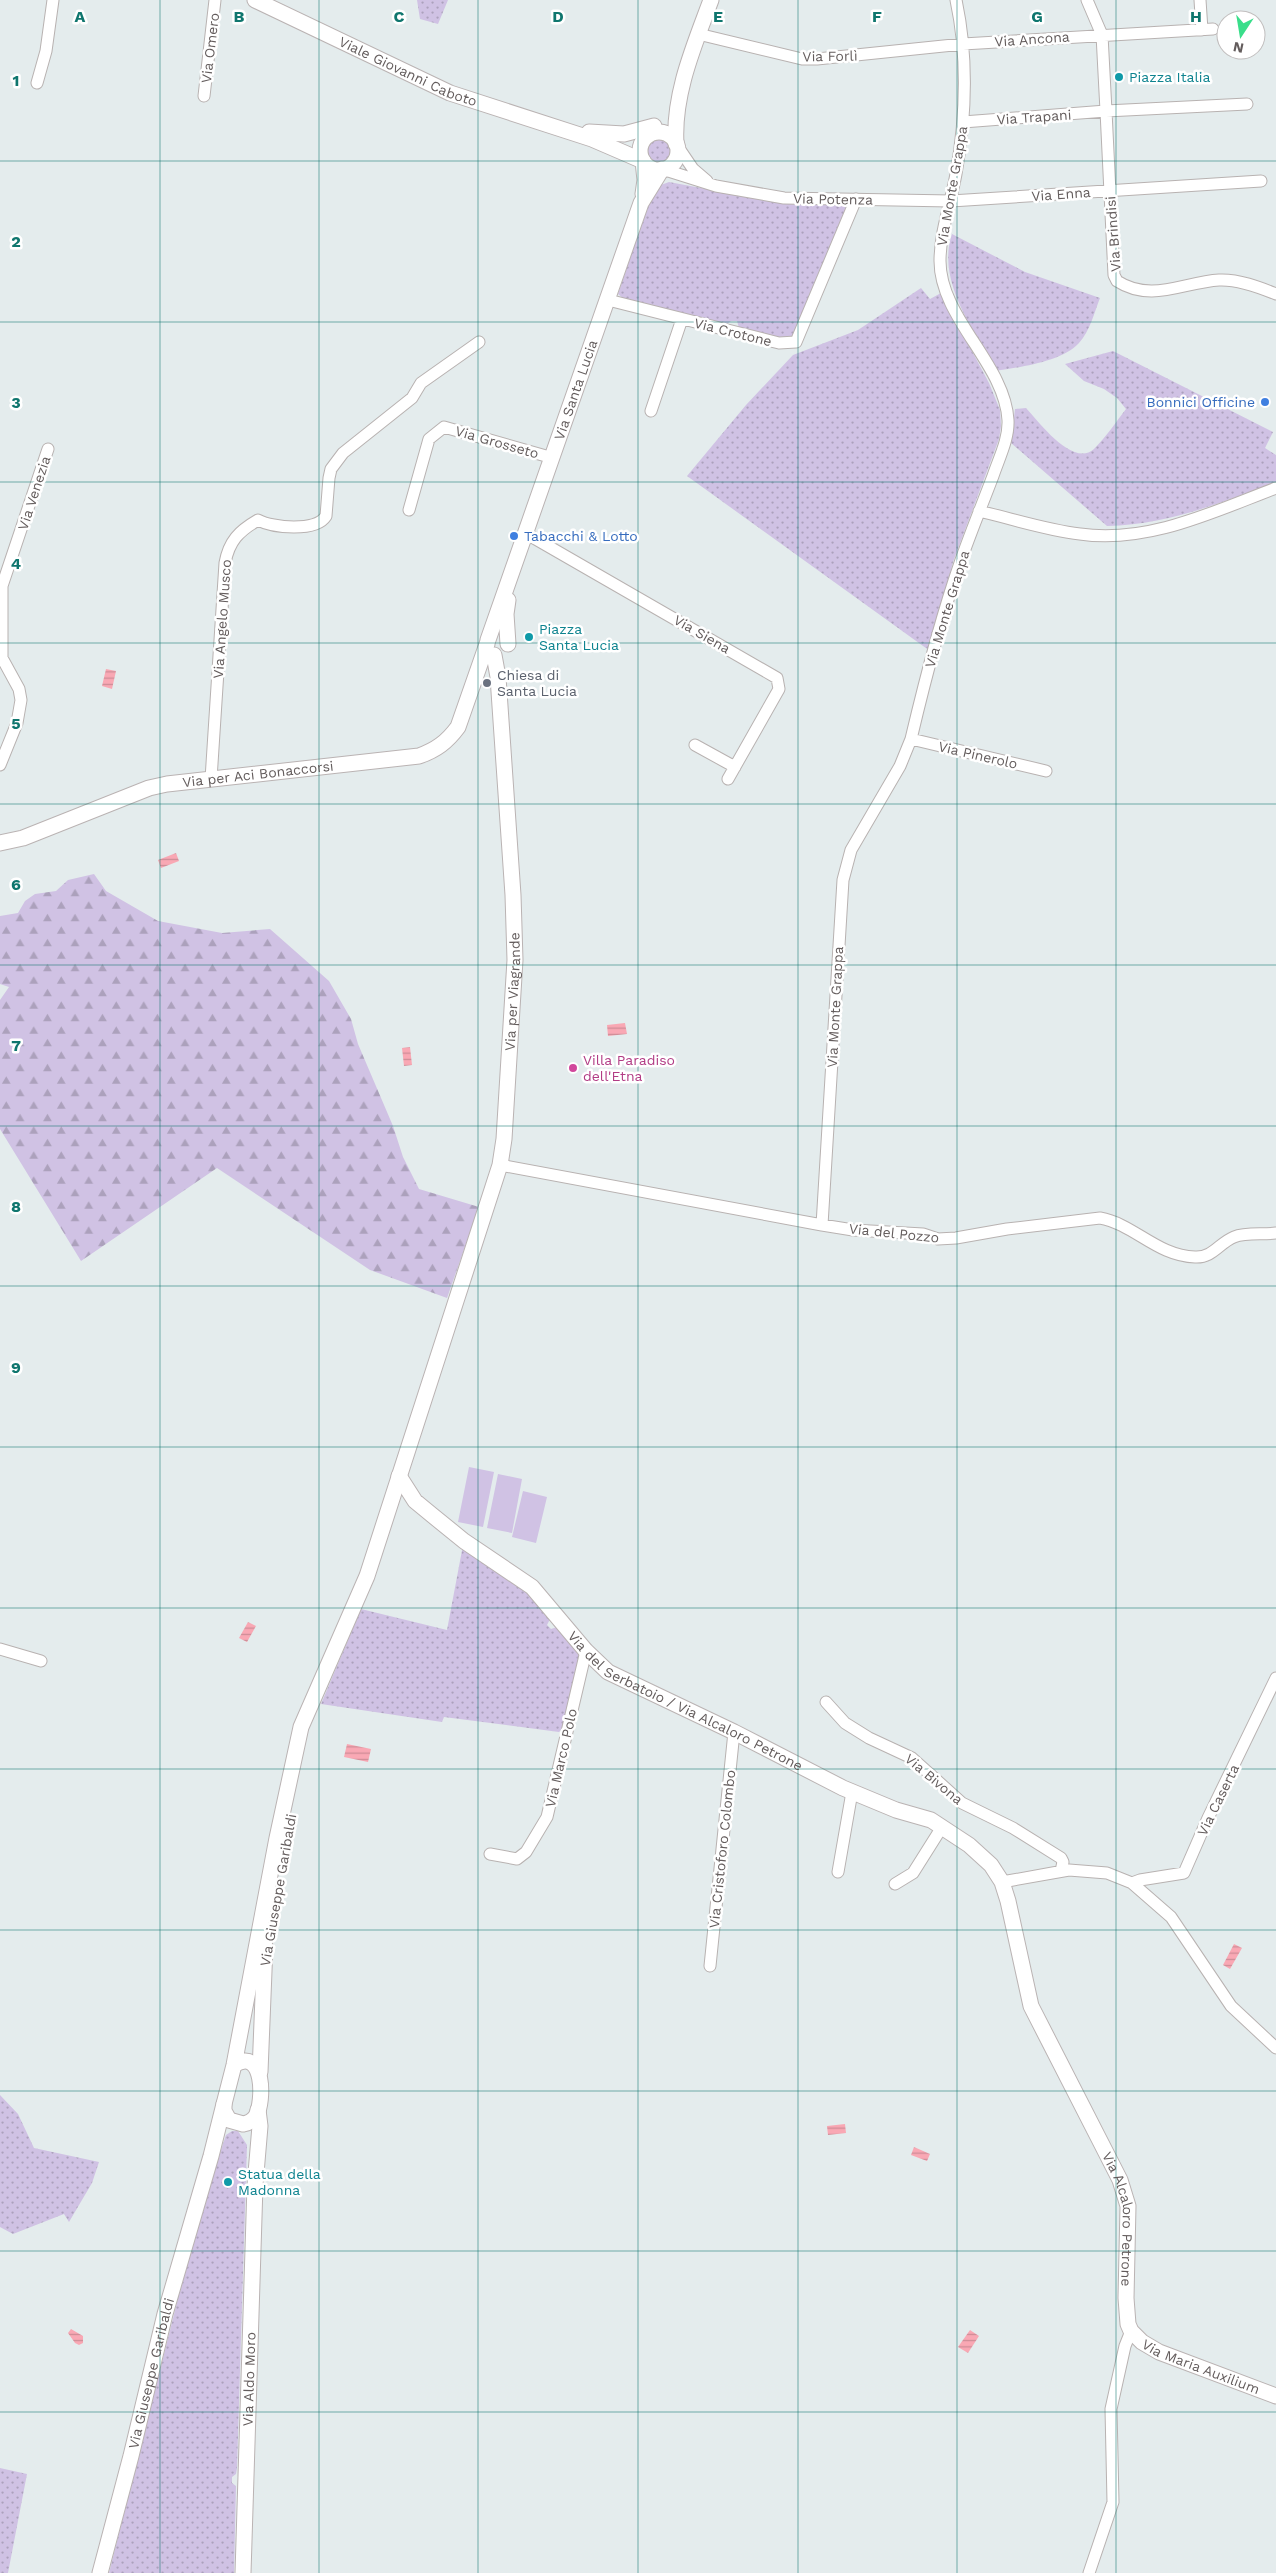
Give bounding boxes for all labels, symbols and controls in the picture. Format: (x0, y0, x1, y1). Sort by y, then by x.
text: A (75, 7, 86, 26)
text: B (234, 7, 245, 26)
text: C (394, 7, 405, 26)
text: D (552, 7, 564, 26)
text: E (713, 7, 723, 26)
text: F (872, 7, 882, 26)
text: G (1031, 7, 1043, 26)
text: H (1190, 7, 1202, 26)
north arrow (1216, 10, 1266, 60)
street label: Via Omero (198, 12, 222, 84)
street label: Via Ancona (994, 28, 1070, 50)
street label: Viale Giovanni Caboto (336, 33, 479, 109)
text: N (1232, 39, 1245, 57)
street label: Via Forlì (802, 48, 858, 64)
place label: Piazza Italia (1129, 69, 1210, 85)
text: 1 (13, 71, 19, 90)
marker: Piazza Italia (1113, 71, 1125, 83)
street label: Via Trapani (996, 106, 1072, 128)
street label: Via Monte Grappa (934, 125, 970, 247)
street label: Via Enna (1031, 184, 1091, 204)
street label: Via Potenza (793, 190, 873, 208)
street label: Via Brindisi (1102, 196, 1124, 272)
text: 2 (11, 232, 21, 251)
street label: Via Crotone (692, 315, 774, 349)
street label: Via Santa Lucia (551, 338, 601, 442)
text: 3 (11, 393, 21, 412)
place label: Bonnici Officine (1147, 394, 1255, 410)
marker: Bonnici Officine (1259, 396, 1271, 408)
street label: Via Grosseto (453, 422, 541, 462)
street label: Via Venezia (14, 454, 54, 532)
place label: Tabacchi & Lotto (524, 528, 638, 544)
marker: Tabacchi & Lotto (508, 530, 520, 542)
street label: Via Monte Grappa (922, 548, 972, 670)
text: 4 (11, 554, 21, 573)
street label: Via Angelo Musco (210, 559, 234, 679)
street label: Via Siena (671, 611, 733, 657)
place label: Piazza Santa Lucia (539, 621, 619, 653)
marker: Piazza Santa Lucia (523, 631, 535, 643)
place label: Chiesa di Santa Lucia (497, 667, 577, 699)
marker: Chiesa di Santa Lucia (481, 677, 493, 689)
text: 5 (11, 714, 21, 733)
street label: Via Pinerolo (937, 738, 1019, 772)
street label: Via per Aci Bonaccorsi (182, 758, 334, 790)
text: 6 (11, 875, 21, 894)
street label: Via per Viagrande (501, 932, 523, 1052)
street label: Via Monte Grappa (824, 946, 846, 1068)
text: 7 (11, 1036, 21, 1055)
place label: Villa Paradiso dell'Etna (583, 1052, 675, 1084)
marker: Villa Paradiso dell'Etna (567, 1062, 579, 1074)
text: 8 (11, 1197, 21, 1216)
street label: Via del Pozzo (848, 1220, 940, 1246)
text: 9 (11, 1358, 21, 1377)
street label: Via del Serbatoio / Via Alcaloro Petrone (565, 1628, 805, 1774)
street label: Via Marco Polo (542, 1707, 580, 1809)
street label: Via Bivona (902, 1750, 966, 1808)
street label: Via Caserta (1194, 1762, 1242, 1838)
street label: Via Cristoforo Colombo (706, 1769, 738, 1929)
street label: Via Giuseppe Garibaldi (257, 1813, 299, 1967)
street label: Via Alcaloro Petrone (1099, 2149, 1136, 2287)
place label: Statua della Madonna (238, 2166, 321, 2198)
marker: Statua della Madonna (222, 2176, 234, 2188)
street label: Via Giuseppe Garibaldi (125, 2296, 177, 2450)
street label: Via Aldo Moro (240, 2332, 258, 2426)
street label: Via Maria Auxilium (1139, 2336, 1262, 2397)

